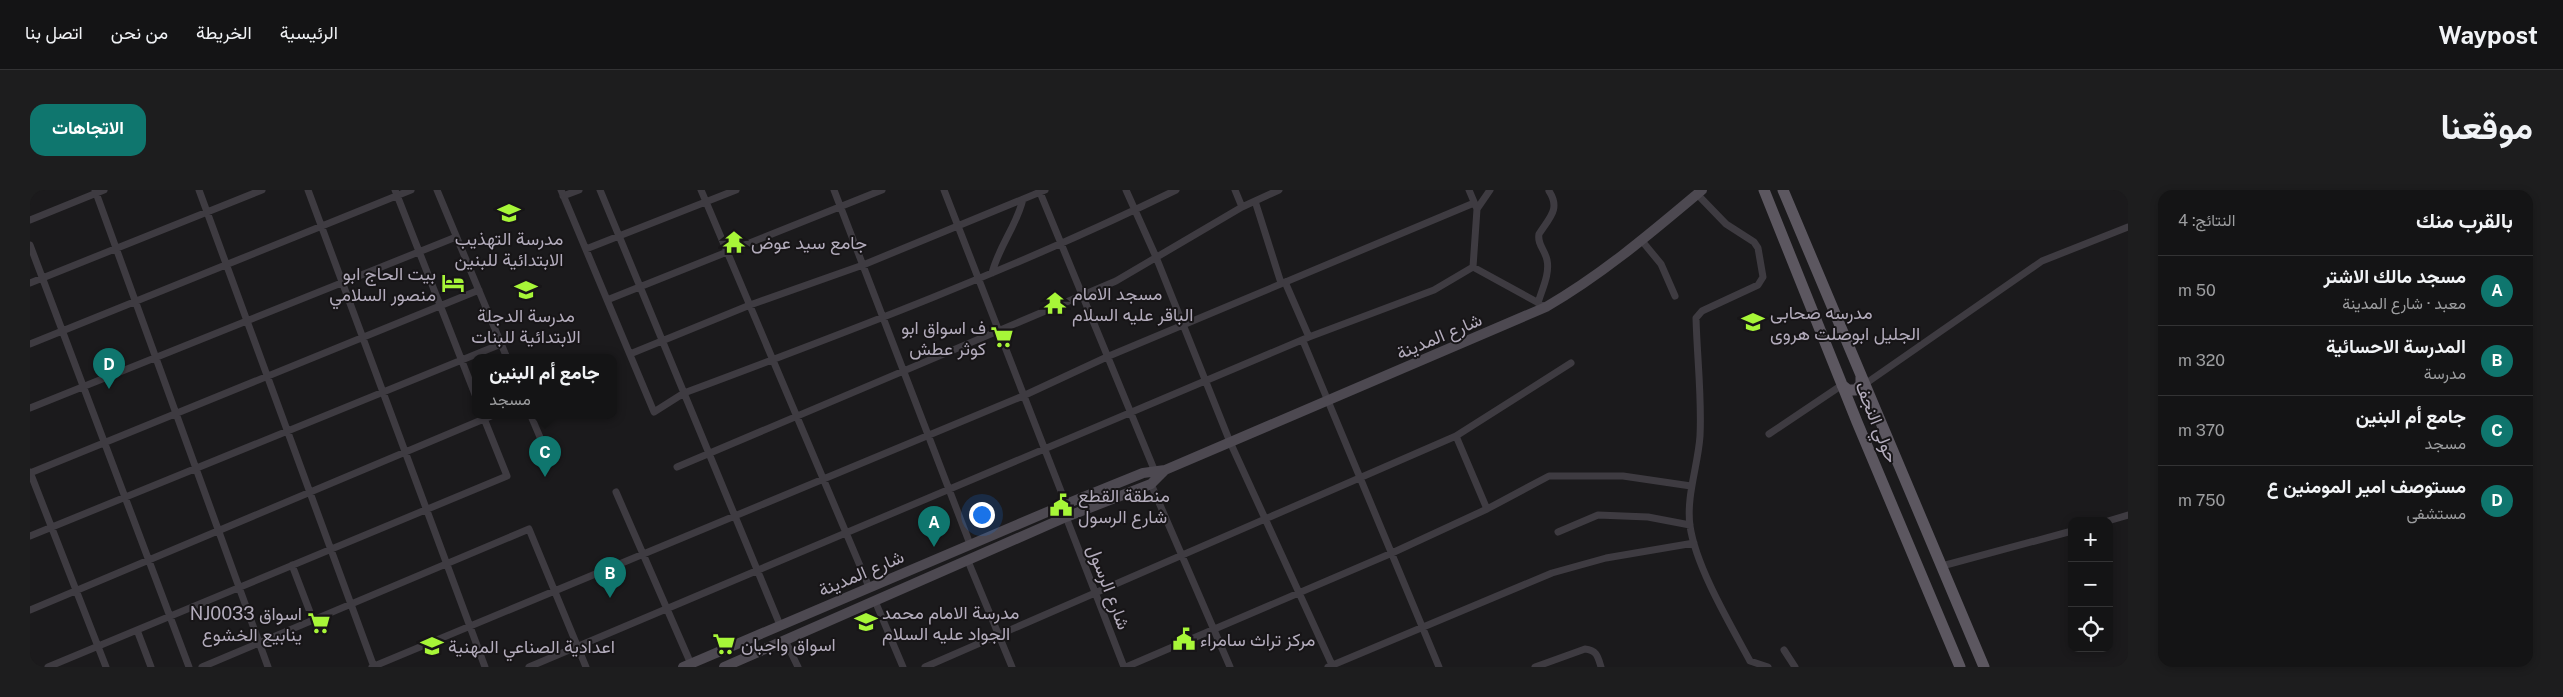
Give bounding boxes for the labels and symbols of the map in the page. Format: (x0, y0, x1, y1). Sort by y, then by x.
school or university icon: مدرسة التهذيب الابتدائية للبنين (496, 200, 522, 226)
place label: مدرسة التهذيب الابتدائية للبنين (454, 228, 564, 271)
temple icon: جامع سيد عوض (721, 229, 747, 255)
place label: جامع سيد عوض (751, 232, 867, 255)
place label: بيت الحاج ابو منصور السلامي (329, 263, 436, 310)
hotel icon: بيت الحاج ابو منصور السلامي (440, 270, 466, 296)
school or university icon: مدرسة الدجلة الابتدائية للبنات (513, 277, 539, 303)
place label: مسجد الامام الباقر عليه السلام (1072, 283, 1193, 327)
temple icon: مسجد الامام الباقر عليه السلام (1042, 290, 1068, 316)
place label: مدرسه صحابی الجلیل ابوصلت هروی (1770, 302, 1920, 345)
place label: مدرسة الدجلة الابتدائية للبنات (471, 305, 581, 347)
street label: شارع المدينة (1393, 309, 1486, 365)
school or university icon: مدرسه صحابی الجلیل ابوصلت هروی (1740, 309, 1766, 335)
place label: ف اسواق ابو كوثر عطش (901, 317, 986, 360)
supermarket icon: ف اسواق ابو كوثر عطش (989, 324, 1015, 350)
pin: D (93, 348, 125, 389)
street label: حولي النجف (1847, 378, 1903, 468)
pin: C (529, 436, 561, 477)
place label: منطقة القطع شارع الرسول (1078, 485, 1170, 529)
public building icon: منطقة القطع شارع الرسول (1048, 492, 1074, 518)
your location (969, 502, 995, 528)
pin: A (918, 506, 950, 547)
street label: شارع الرسول (1081, 542, 1135, 633)
street label: شارع المدينة (815, 546, 908, 602)
pin: B (594, 557, 626, 598)
place label: مدرسة الامام محمد الجواد عليه السلام (882, 602, 1019, 646)
place label: NJ0033 اسواق ینابیع الخشوع (190, 603, 302, 647)
school or university icon: مدرسة الامام محمد الجواد عليه السلام (853, 609, 879, 635)
supermarket icon: NJ0033 اسواق ینابیع الخشوع (306, 610, 332, 636)
public building icon: مركز تراث سامراء (1171, 626, 1197, 652)
place label: مركز تراث سامراء (1200, 629, 1315, 651)
supermarket icon: اسواق واجبان (711, 631, 737, 657)
school or university icon: اعدادية الصناعي المهنية (419, 633, 445, 659)
place label: اسواق واجبان (741, 634, 836, 656)
place label: اعدادية الصناعي المهنية (448, 636, 615, 662)

